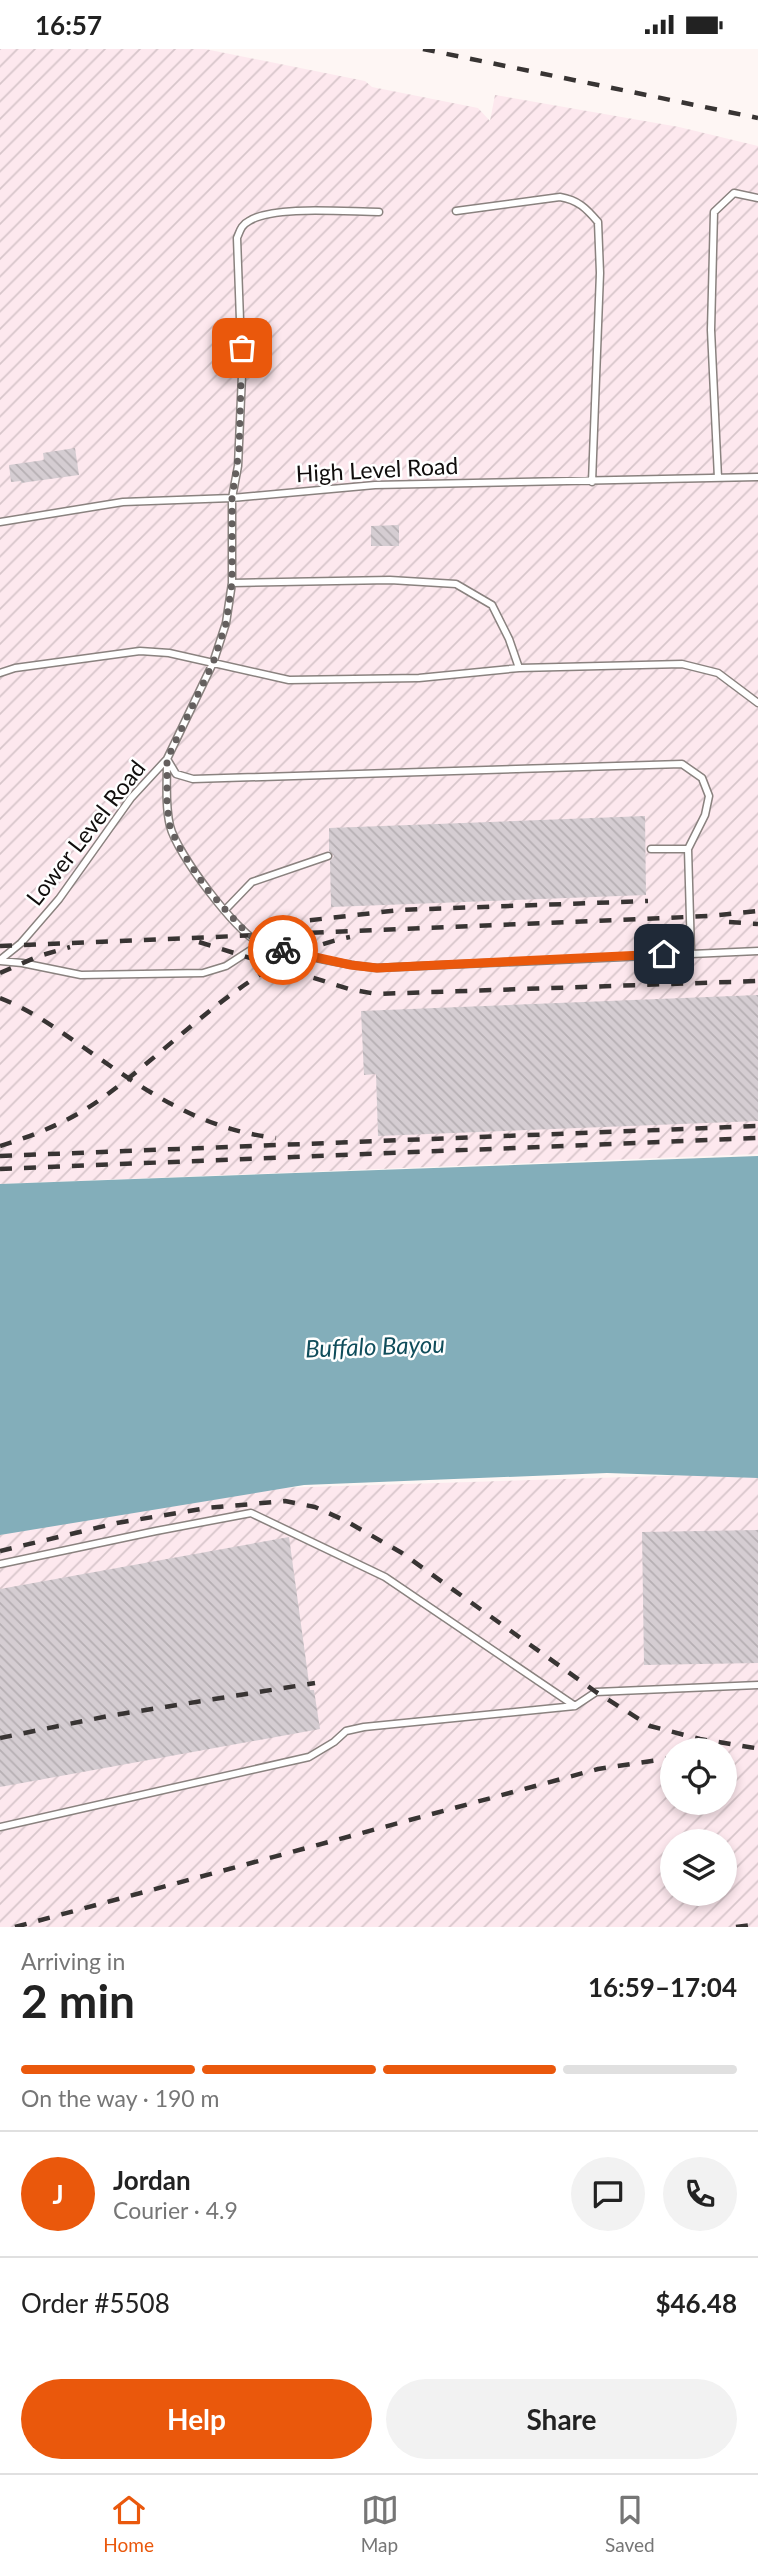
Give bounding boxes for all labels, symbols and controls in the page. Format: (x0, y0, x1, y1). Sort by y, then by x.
text: 16:57 (35, 9, 102, 41)
pin (212, 318, 272, 378)
icon: bag (223, 329, 261, 367)
street label: High Level Road (295, 451, 459, 487)
street label: Lower Level Road (20, 754, 151, 911)
courier (248, 915, 318, 985)
pin (634, 924, 694, 984)
icon: bike (264, 931, 302, 969)
icon: home (645, 935, 683, 973)
water label: Buffalo Bayou (305, 1329, 445, 1362)
map controls (660, 1738, 737, 1906)
button: locate (660, 1738, 737, 1815)
button: layers (660, 1829, 737, 1906)
text: Arriving in (21, 1947, 125, 1975)
text: 16:59–17:04 (588, 1971, 737, 2003)
text: 2 min (21, 1973, 135, 2028)
text: On the way · 190 m (21, 2084, 220, 2112)
button: chat (571, 2157, 645, 2231)
button: phone (663, 2157, 737, 2231)
text: Jordan (113, 2164, 191, 2196)
text: J (52, 2178, 64, 2210)
text: Courier · 4.9 (113, 2196, 238, 2224)
text: Order #5508 (21, 2287, 170, 2319)
text: $46.48 (655, 2287, 737, 2319)
button: Help (21, 2379, 372, 2459)
button: Share (386, 2379, 737, 2459)
tab: Home (103, 2491, 154, 2556)
tab: Map (361, 2491, 399, 2556)
tab: Saved (605, 2491, 655, 2556)

